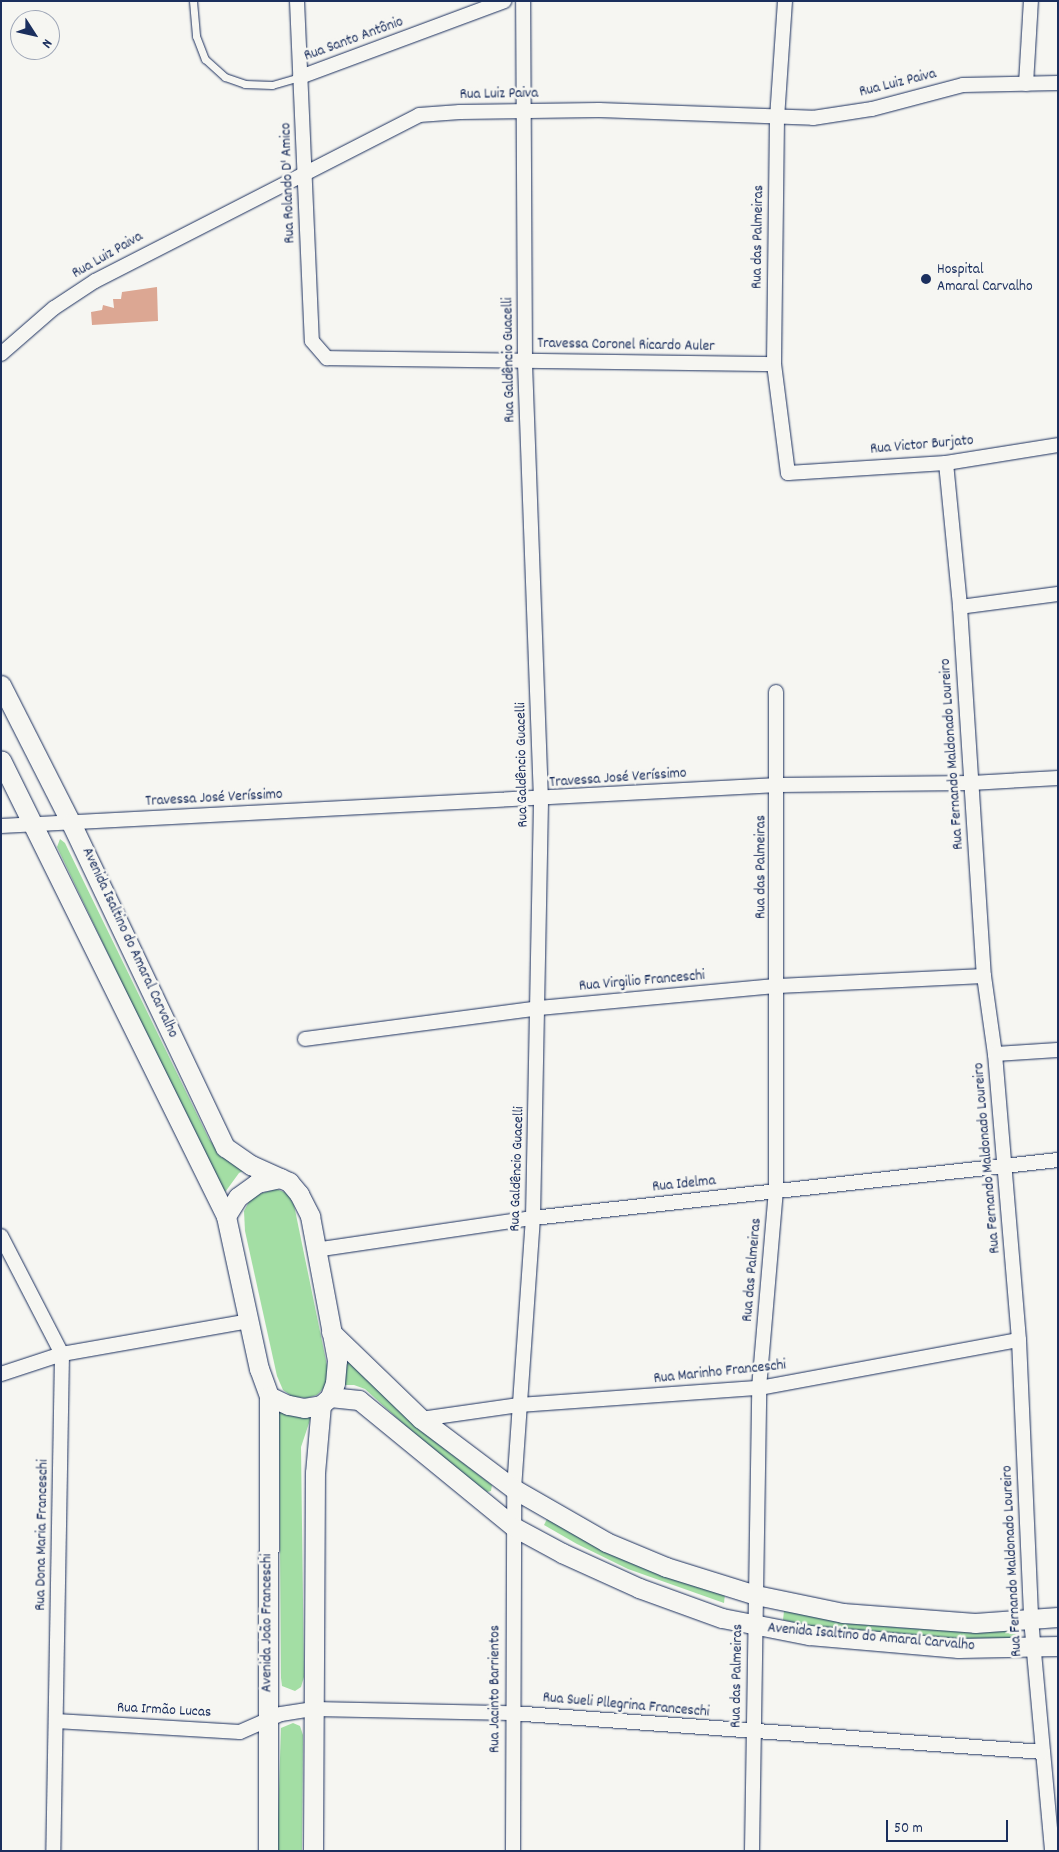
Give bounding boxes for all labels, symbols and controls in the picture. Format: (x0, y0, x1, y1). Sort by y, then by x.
north arrow (10, 10, 60, 60)
street label: Rua Santo Antônio (302, 14, 406, 66)
text: N (36, 34, 57, 52)
street label: Rua Luiz Paiva (858, 66, 938, 102)
street label: Rua Luiz Paiva (460, 85, 538, 105)
street label: Rua Rolando D' Amico (278, 122, 300, 244)
street label: Rua das Palmeiras (749, 185, 769, 289)
street label: Rua Luiz Paiva (69, 229, 147, 283)
place label: Hospital Amaral Carvalho (937, 261, 1033, 296)
marker: Hospital Amaral Carvalho (919, 272, 933, 286)
street label: Rua Galdêncio Guacelli (500, 297, 520, 423)
street label: Travessa Coronel Ricardo Auler (537, 335, 715, 357)
street label: Rua Victor Burjato (870, 433, 974, 459)
street label: Rua Fernando Maldonado Loureiro (937, 658, 969, 850)
street label: Rua Galdêncio Guacelli (513, 702, 533, 828)
street label: Travessa José Veríssimo (549, 765, 687, 793)
street label: Travessa José Veríssimo (145, 786, 283, 812)
street label: Rua das Palmeiras (753, 815, 771, 919)
street label: Avenida Isaltino do Amaral Carvalho (77, 845, 181, 1041)
street label: Rua Virgilio Franceschi (578, 968, 706, 996)
street label: Rua Fernando Maldonado Loureiro (971, 1062, 1005, 1254)
street label: Rua Galdêncio Guacelli (507, 1106, 529, 1232)
street label: Rua Idelma (652, 1173, 716, 1197)
street label: Rua das Palmeiras (740, 1217, 766, 1323)
street label: Rua Marinho Franceschi (653, 1357, 787, 1389)
street label: Rua Dona Maria Franceschi (33, 1459, 53, 1611)
street label: Rua Fernando Maldonado Loureiro (999, 1465, 1027, 1657)
street label: Avenida João Franceschi (259, 1554, 277, 1692)
street label: Avenida Isaltino do Amaral Carvalho (767, 1620, 975, 1656)
street label: Rua das Palmeiras (728, 1624, 748, 1728)
street label: Rua Jacinto Barrientos (487, 1625, 505, 1753)
street label: Rua Sueli Pllegrina Franceschi (542, 1690, 710, 1722)
street label: Rua Irmão Lucas (116, 1700, 212, 1722)
scale bar (889, 1810, 1012, 1842)
text: 50 m (894, 1818, 923, 1840)

